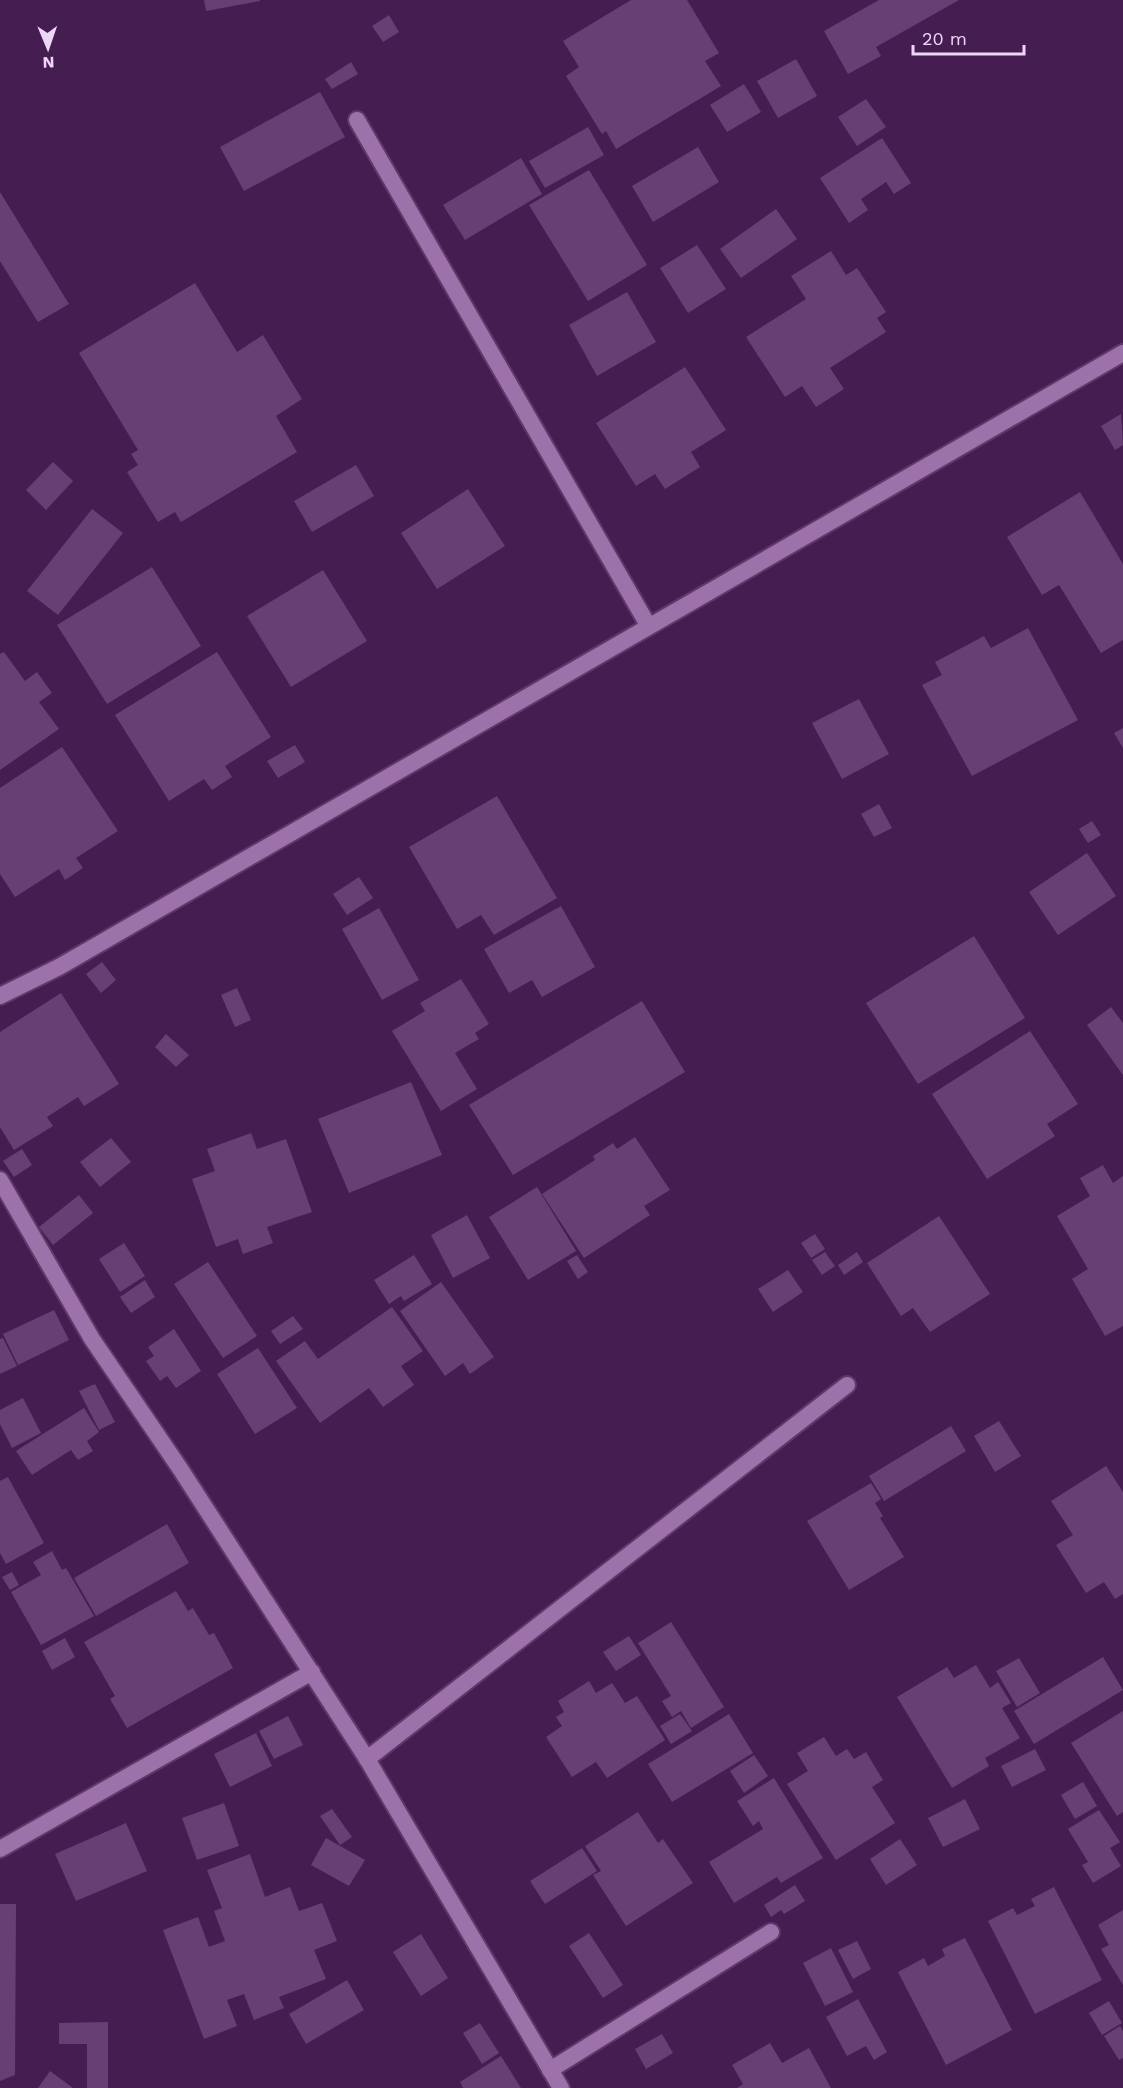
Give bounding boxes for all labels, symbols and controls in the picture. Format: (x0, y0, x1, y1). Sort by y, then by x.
north arrow (18, 18, 78, 78)
scale bar (913, 18, 1024, 56)
text: 20 m (922, 28, 967, 49)
text: N (42, 53, 55, 72)

